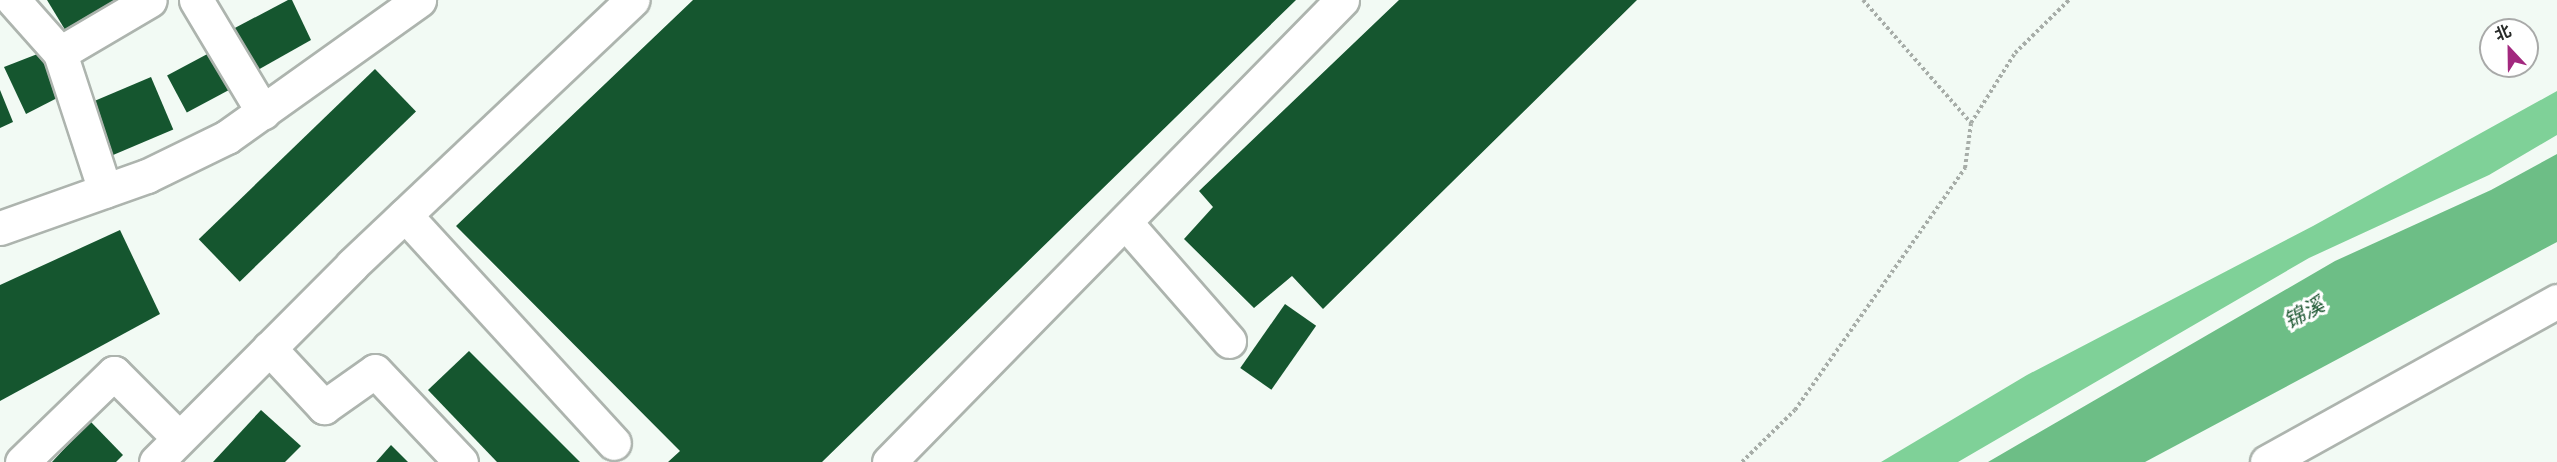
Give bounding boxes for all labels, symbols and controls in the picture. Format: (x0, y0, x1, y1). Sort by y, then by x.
north arrow (2479, 18, 2539, 78)
text: 北 (2492, 21, 2514, 45)
water label: 锦溪 (2280, 292, 2328, 334)

